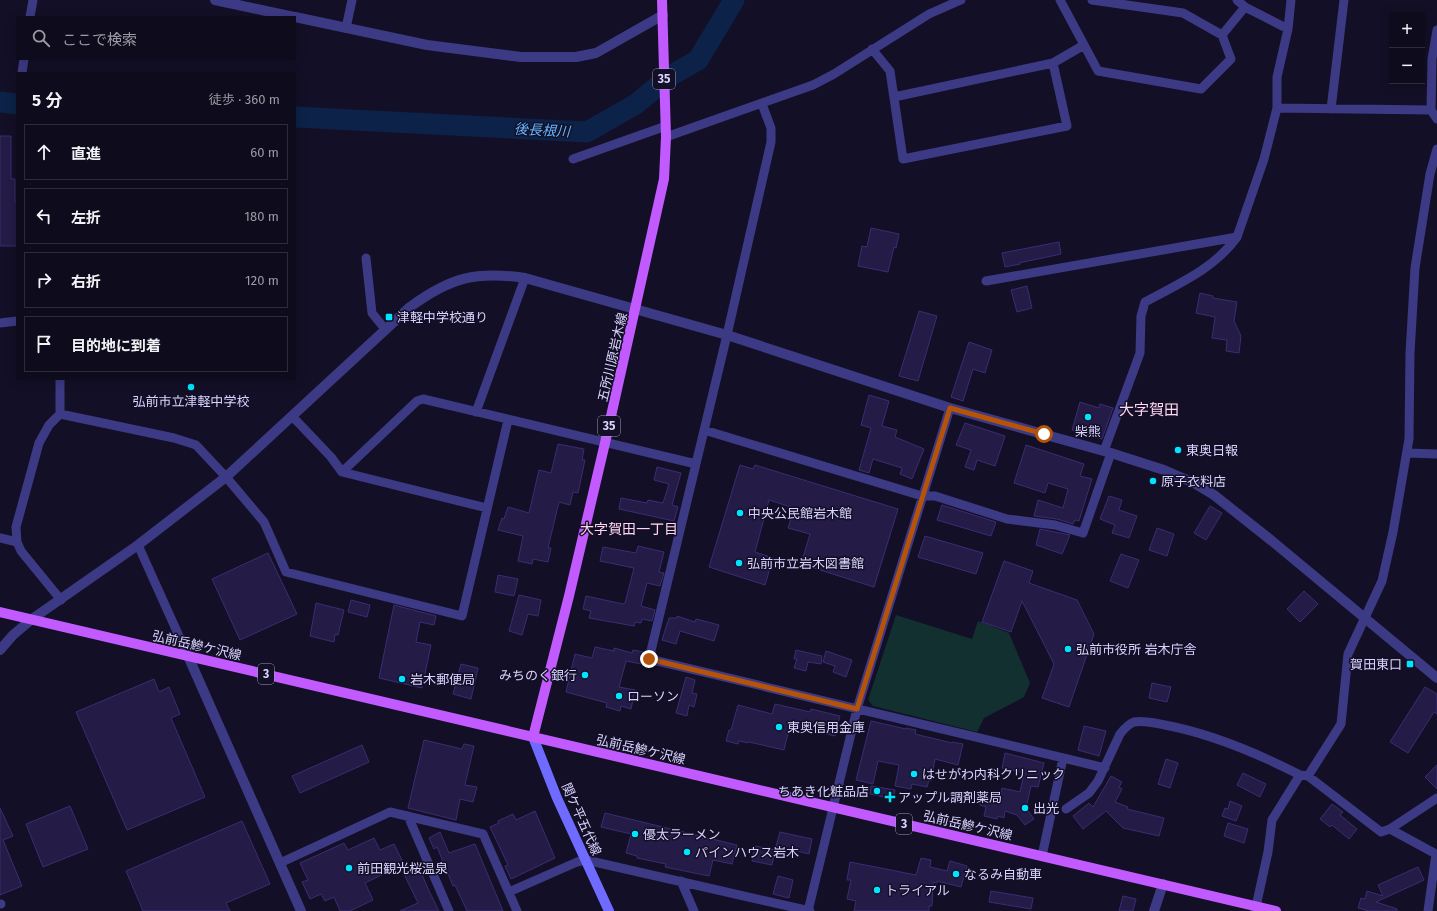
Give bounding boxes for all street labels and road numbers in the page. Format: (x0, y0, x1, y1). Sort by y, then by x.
road number: 35 (653, 69, 675, 89)
street label: 五所川原岩木線 (595, 311, 630, 403)
road number: 35 (598, 416, 620, 436)
street label: 弘前岳鰺ケ沢線 (151, 628, 243, 663)
road number: 3 (258, 664, 274, 684)
street label: 弘前岳鰺ケ沢線 (595, 732, 687, 767)
street label: 関ケ平五代線 (559, 781, 604, 858)
street label: 弘前岳鰺ケ沢線 (922, 808, 1014, 843)
road number: 3 (896, 814, 912, 834)

